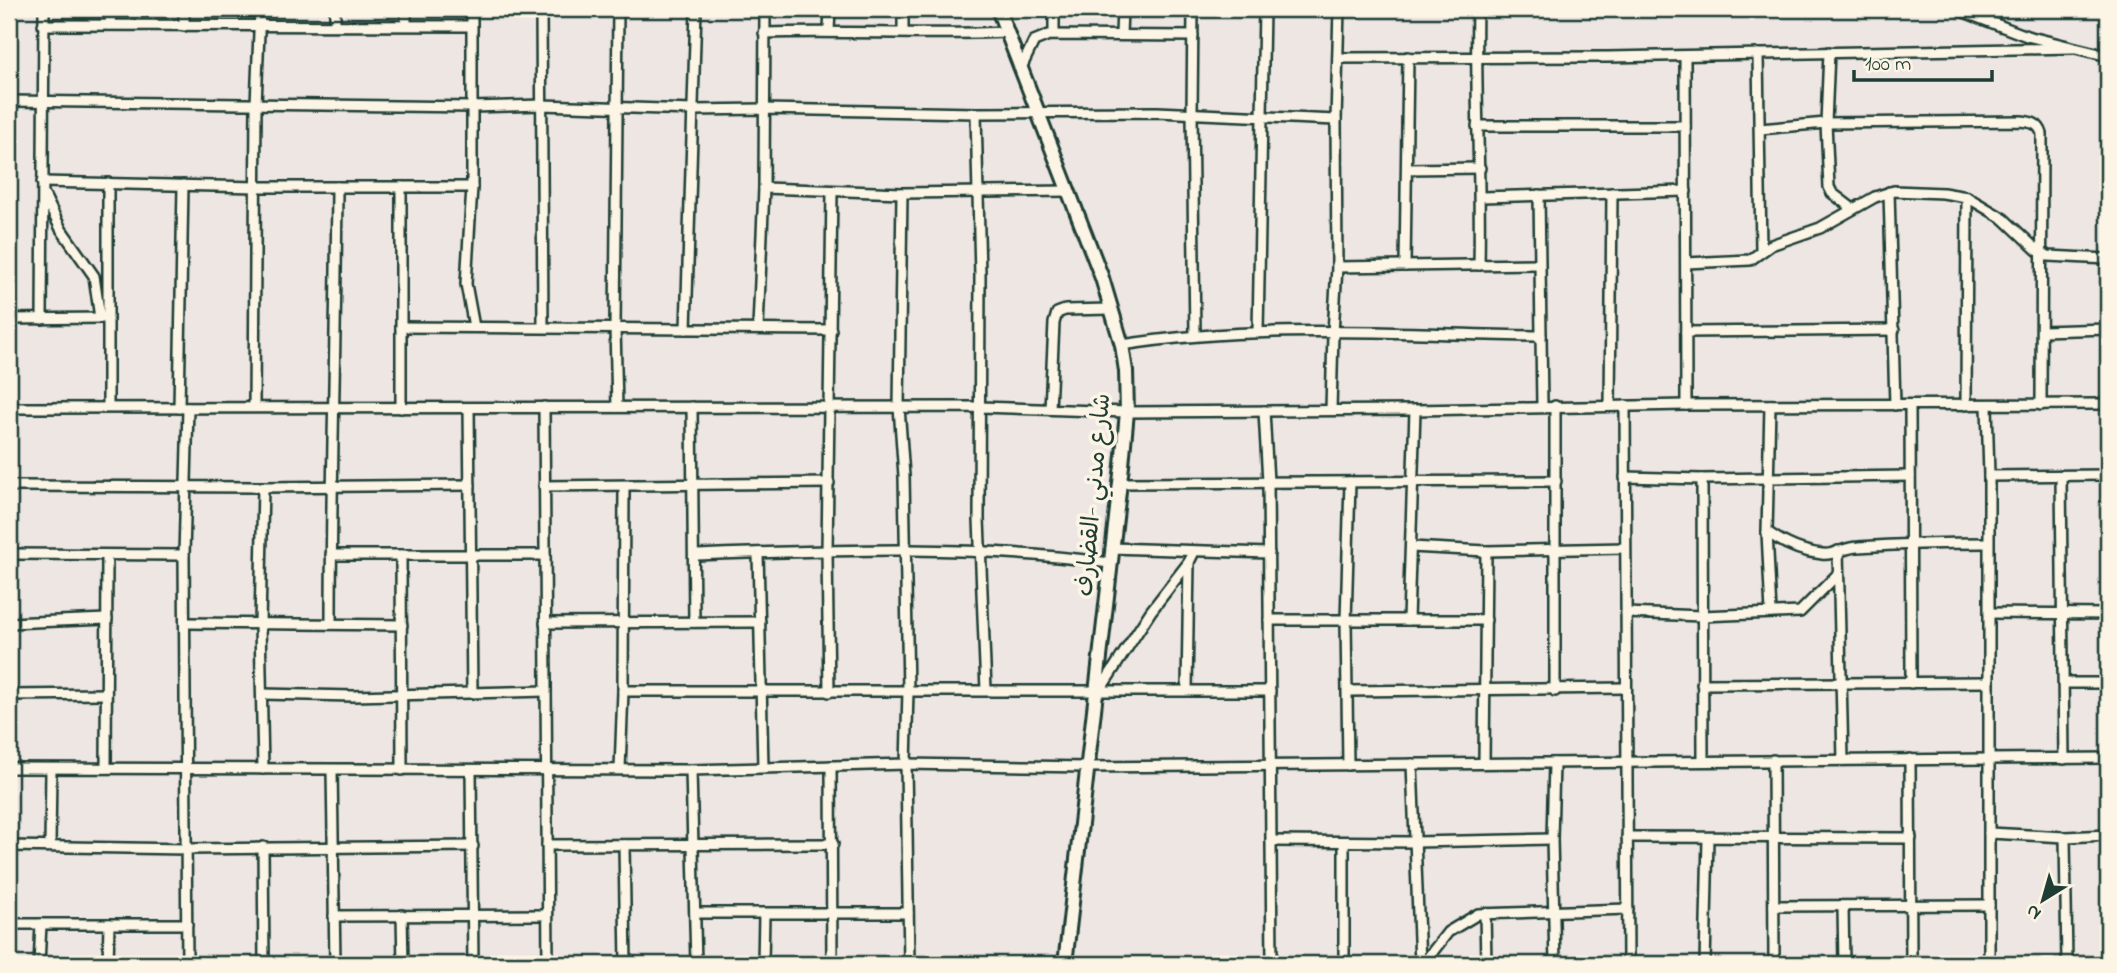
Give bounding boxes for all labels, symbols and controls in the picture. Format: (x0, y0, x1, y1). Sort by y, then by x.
scale bar (1854, 38, 1993, 82)
text: 100 m (1865, 50, 1911, 80)
street label: شارع مدني -القضارف (1069, 392, 1122, 598)
north arrow (2008, 864, 2078, 934)
text: N (2021, 897, 2048, 926)

